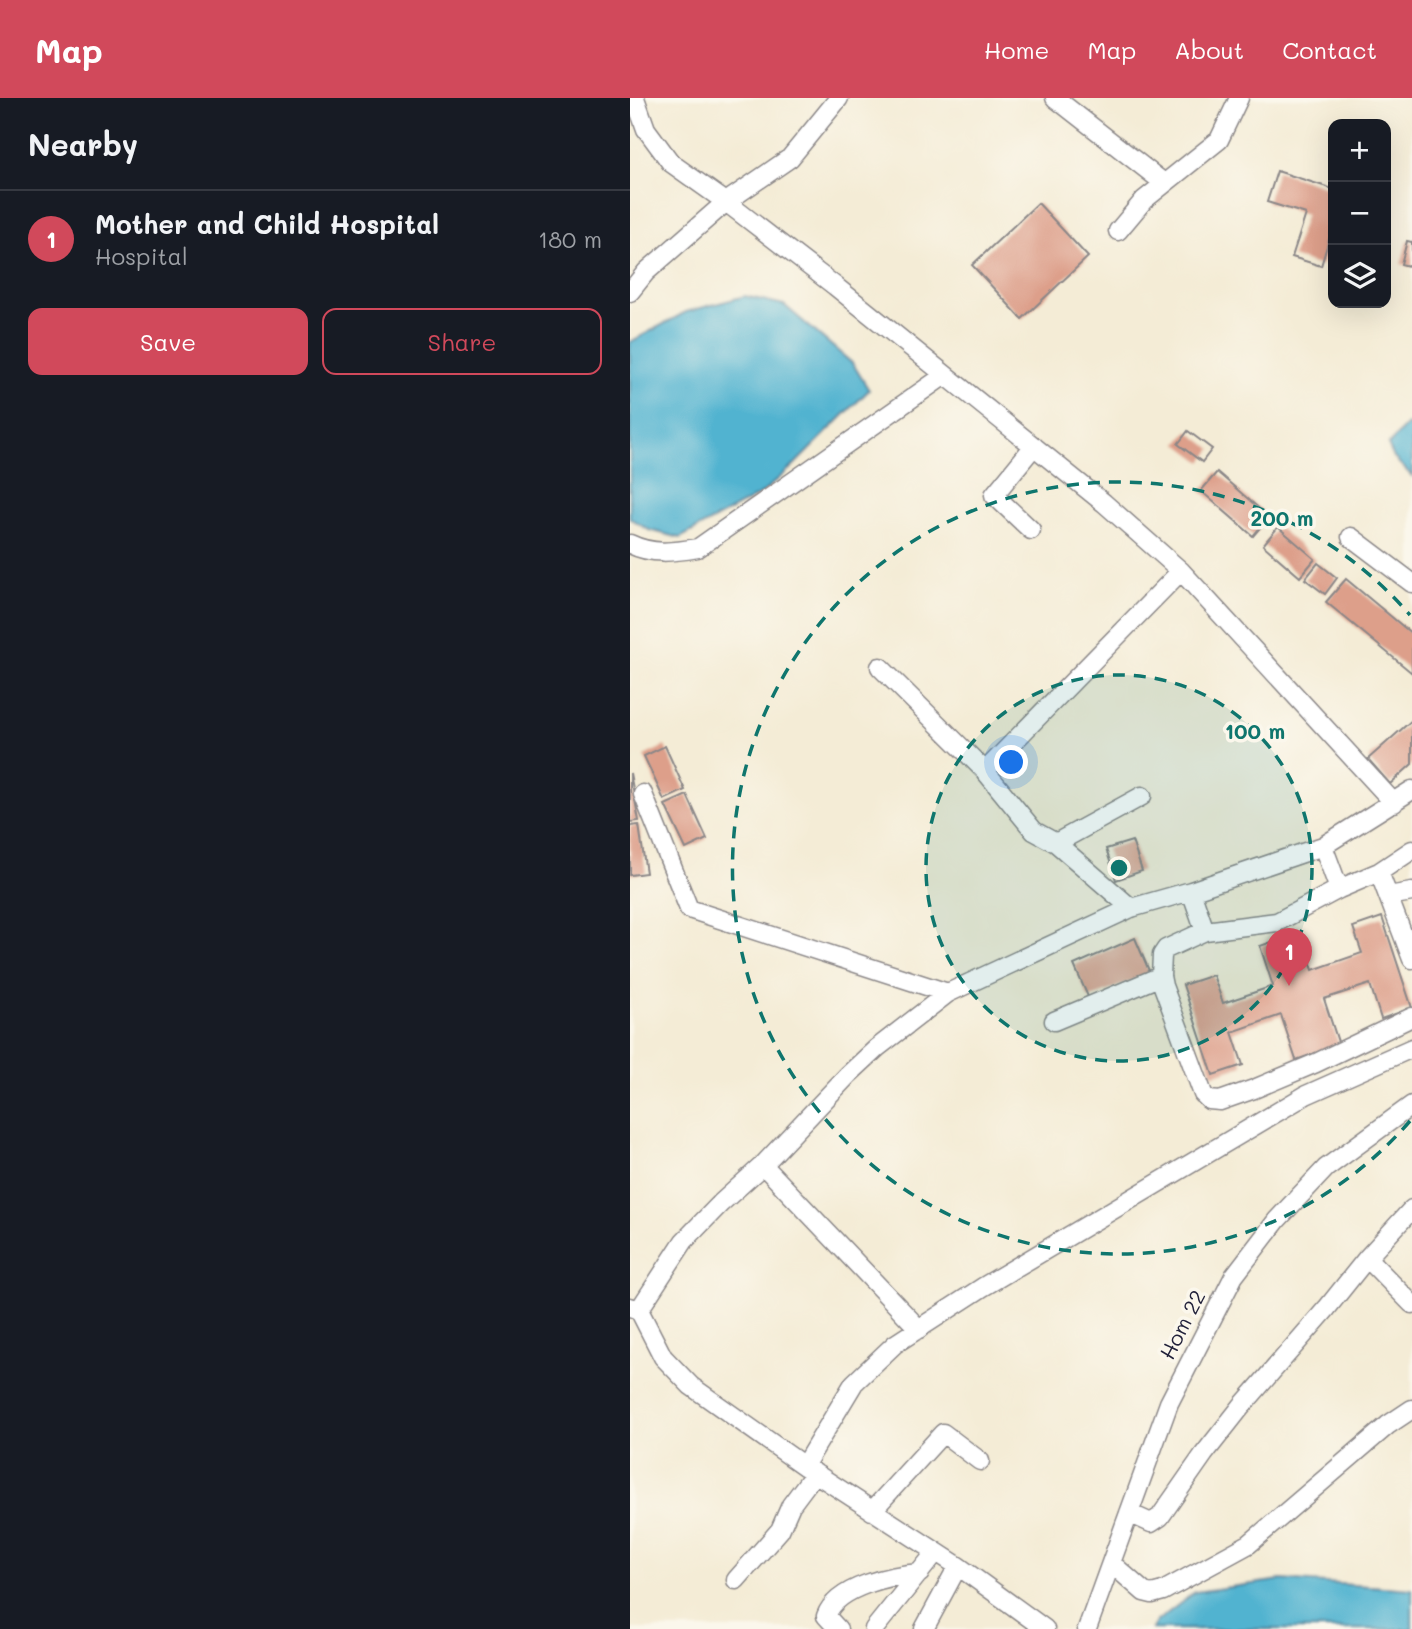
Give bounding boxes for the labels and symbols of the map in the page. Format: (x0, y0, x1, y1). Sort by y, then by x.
text: 200 m (1251, 504, 1313, 531)
text: 100 m (1225, 717, 1285, 744)
your location (994, 745, 1028, 779)
centre of rings (1107, 856, 1131, 880)
pin: 1 (1266, 928, 1312, 986)
street label: Hom 22 (1153, 1285, 1211, 1364)

